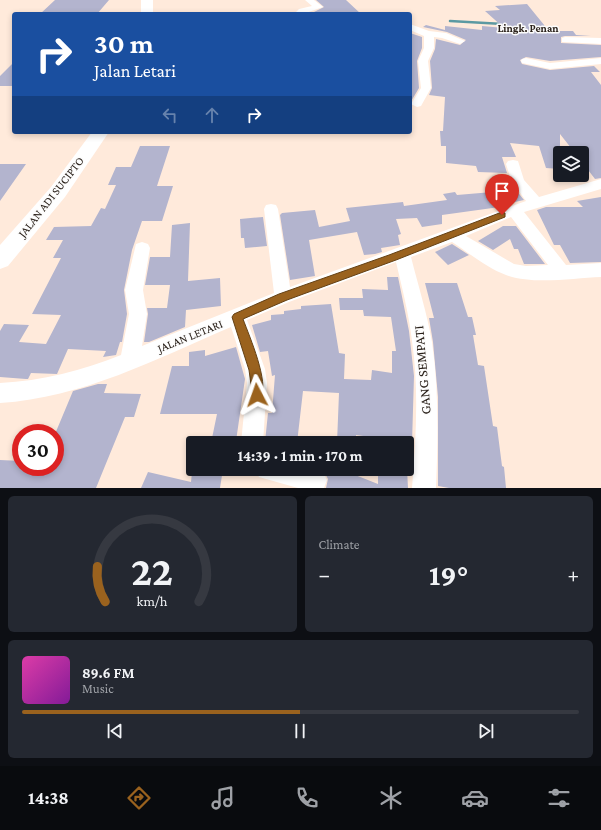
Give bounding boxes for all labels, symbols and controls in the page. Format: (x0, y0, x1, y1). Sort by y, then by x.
district label: Lingk. Penan (497, 22, 559, 34)
icon: right (28, 28, 80, 80)
text: 30 m (94, 28, 154, 59)
text: Jalan Letari (94, 61, 176, 81)
icon: left (159, 104, 181, 126)
icon: ahead (201, 104, 223, 126)
icon: right (243, 104, 265, 126)
map controls (553, 146, 589, 182)
button: layers (553, 146, 589, 182)
street label: JALAN ADI SUCIPTO (15, 154, 87, 241)
pin (485, 174, 519, 215)
icon: arrive (491, 180, 513, 202)
street label: JALAN LETARI (154, 316, 225, 356)
street label: GANG SEMPATI (410, 325, 434, 415)
position arrow (236, 374, 278, 416)
speed limit sign: 30 (12, 424, 64, 476)
text: 14:39 · 1 min · 170 m (237, 448, 363, 464)
text: Climate (319, 537, 359, 552)
text: 22 (131, 548, 173, 594)
text: 19° (429, 558, 468, 591)
text: − (319, 562, 330, 587)
text: + (567, 562, 579, 587)
text: km/h (137, 593, 168, 609)
text: 89.6 FM (82, 665, 134, 681)
text: Music (82, 681, 114, 696)
icon: previous (104, 720, 126, 742)
icon: pause (289, 720, 311, 742)
icon: next (475, 720, 497, 742)
icon: directions (125, 784, 153, 812)
icon: music (209, 784, 237, 812)
icon: phone (293, 784, 321, 812)
icon: climate (377, 784, 405, 812)
icon: car (461, 784, 489, 812)
icon: filters (545, 784, 573, 812)
text: 14:38 (28, 788, 69, 808)

